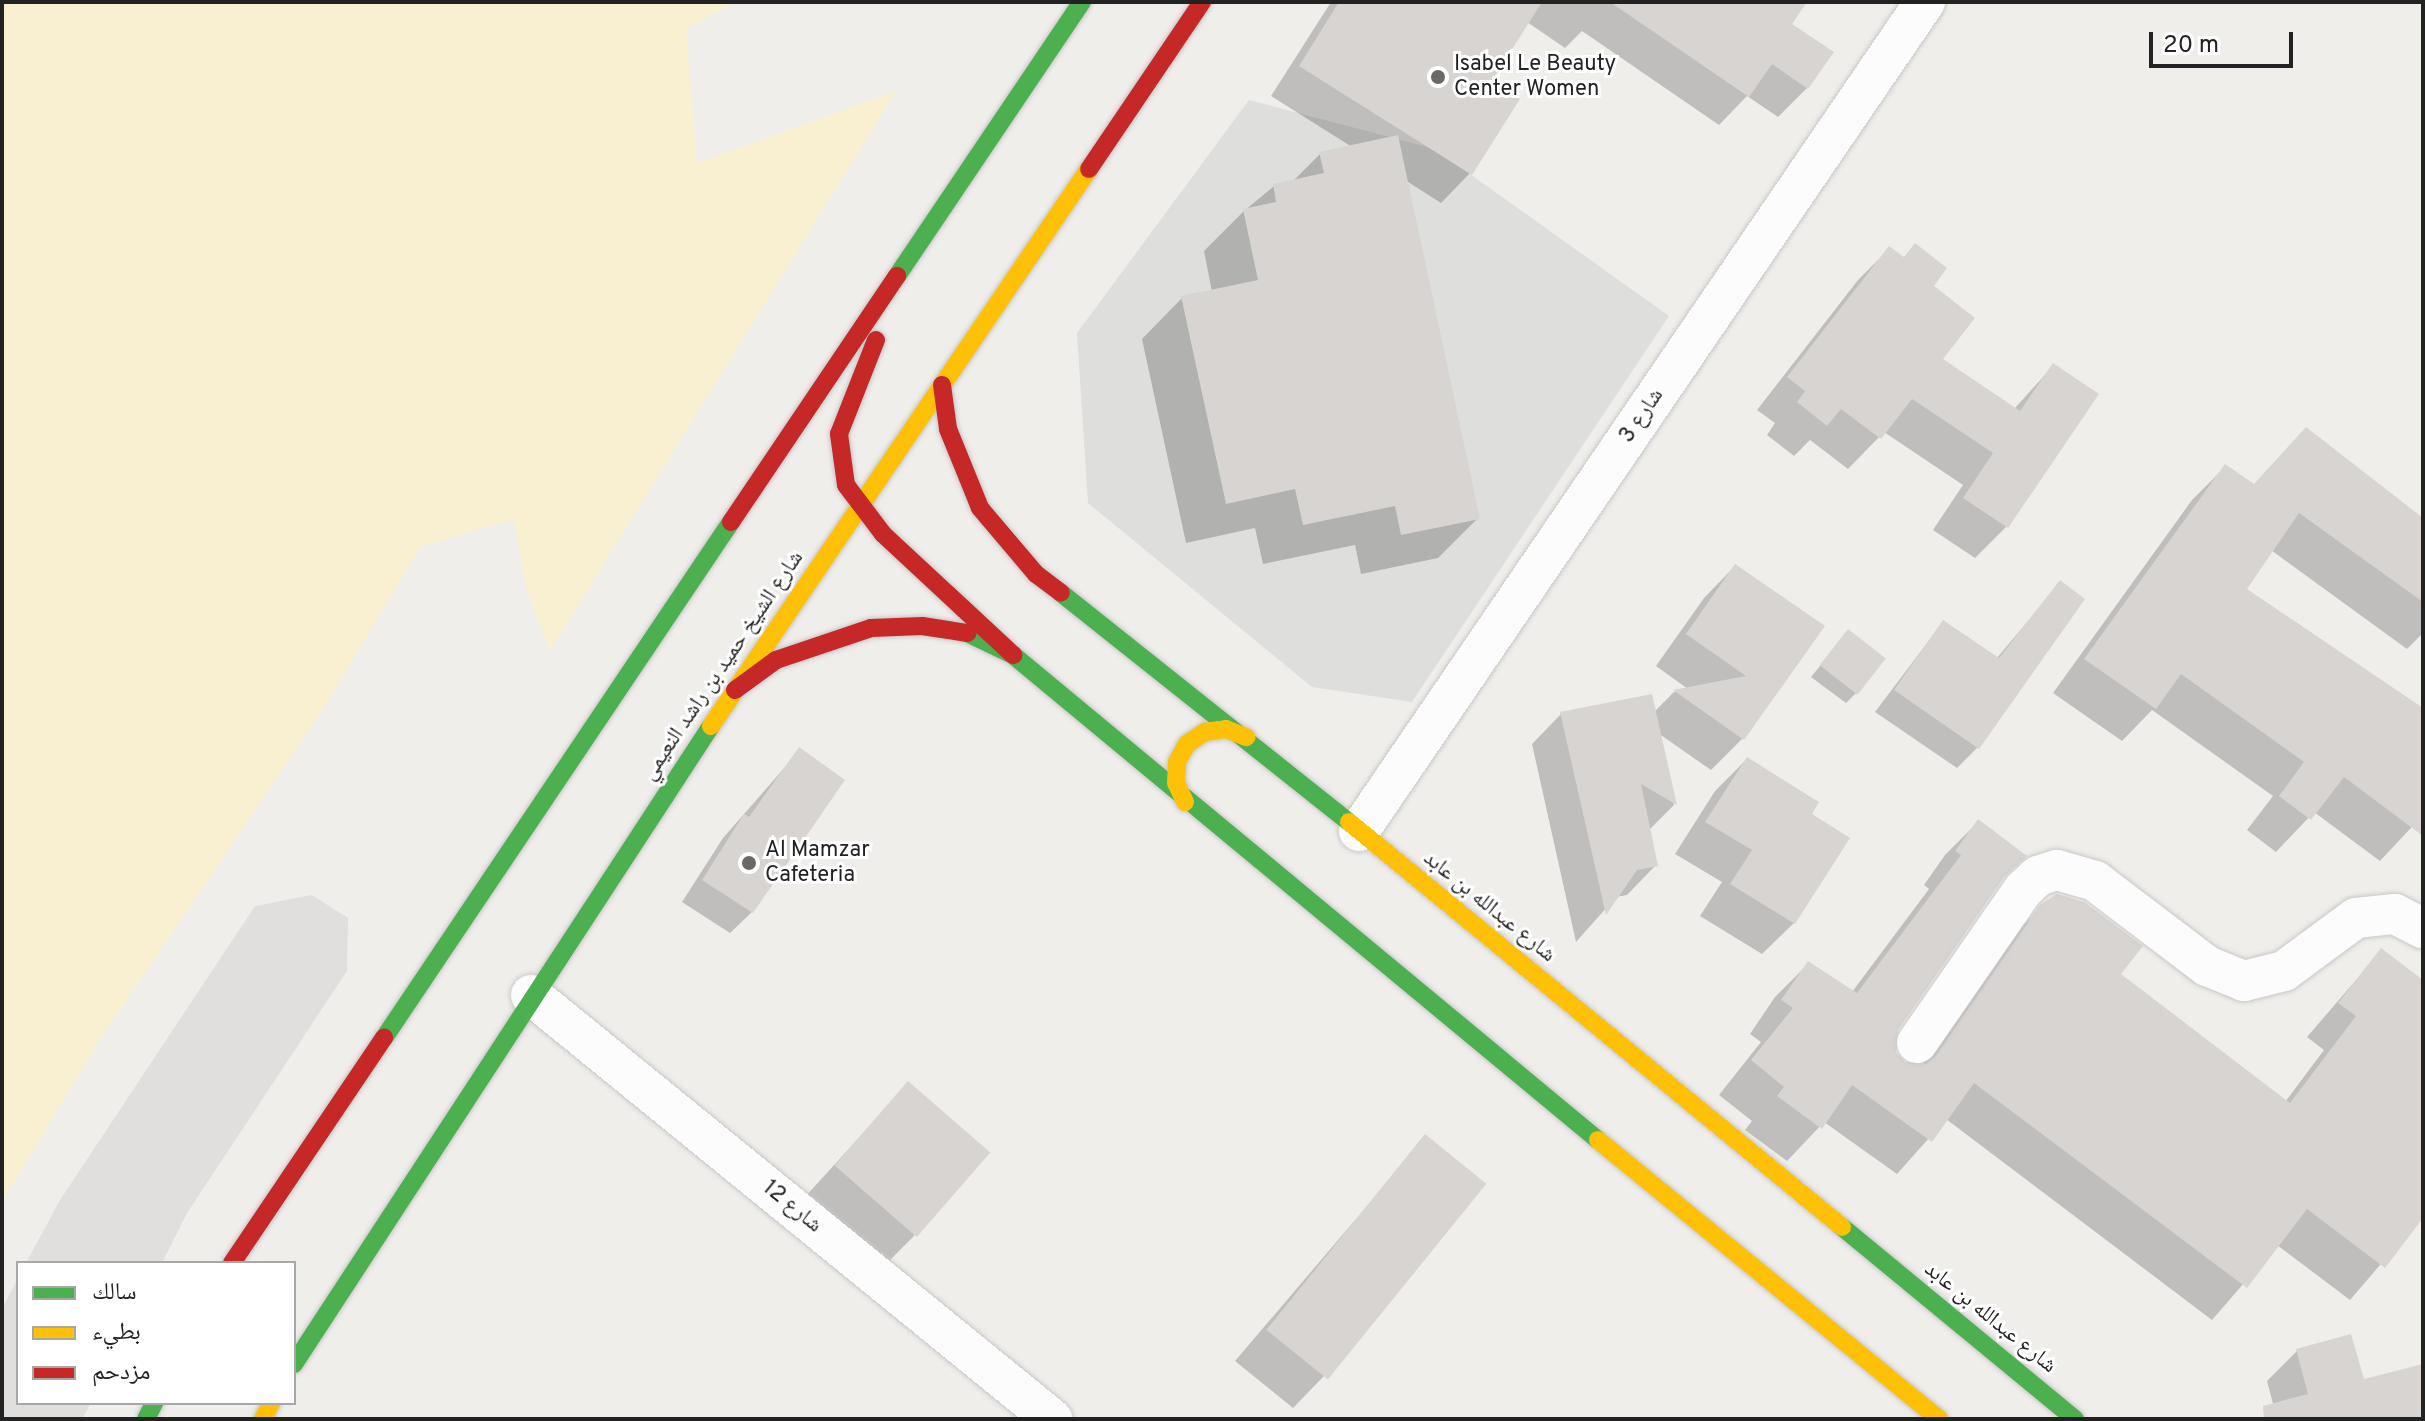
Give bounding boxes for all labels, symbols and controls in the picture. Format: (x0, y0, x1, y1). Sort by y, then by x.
scale bar (2153, 16, 2297, 66)
text: 20 m (2163, 31, 2219, 61)
place label: Isabel Le Beauty Center Women (1454, 51, 1616, 102)
marker: Isabel Le Beauty Center Women (1429, 68, 1447, 86)
street label: شارع 3 (1614, 384, 1670, 448)
street label: شارع الشيخ حميد بن راشد النعيمي (636, 546, 810, 786)
place label: Al Mamzar Cafeteria (765, 837, 870, 888)
street label: شارع عبدالله بن عابد (1418, 846, 1560, 968)
marker: Al Mamzar Cafeteria (740, 854, 758, 872)
street label: شارع 12 (757, 1175, 827, 1239)
street label: شارع عبدالله بن عابد (1919, 1257, 2061, 1379)
legend (16, 1261, 296, 1405)
text: سالك (92, 1278, 137, 1308)
text: بطيء (92, 1318, 141, 1348)
text: مزدحم (92, 1358, 151, 1388)

